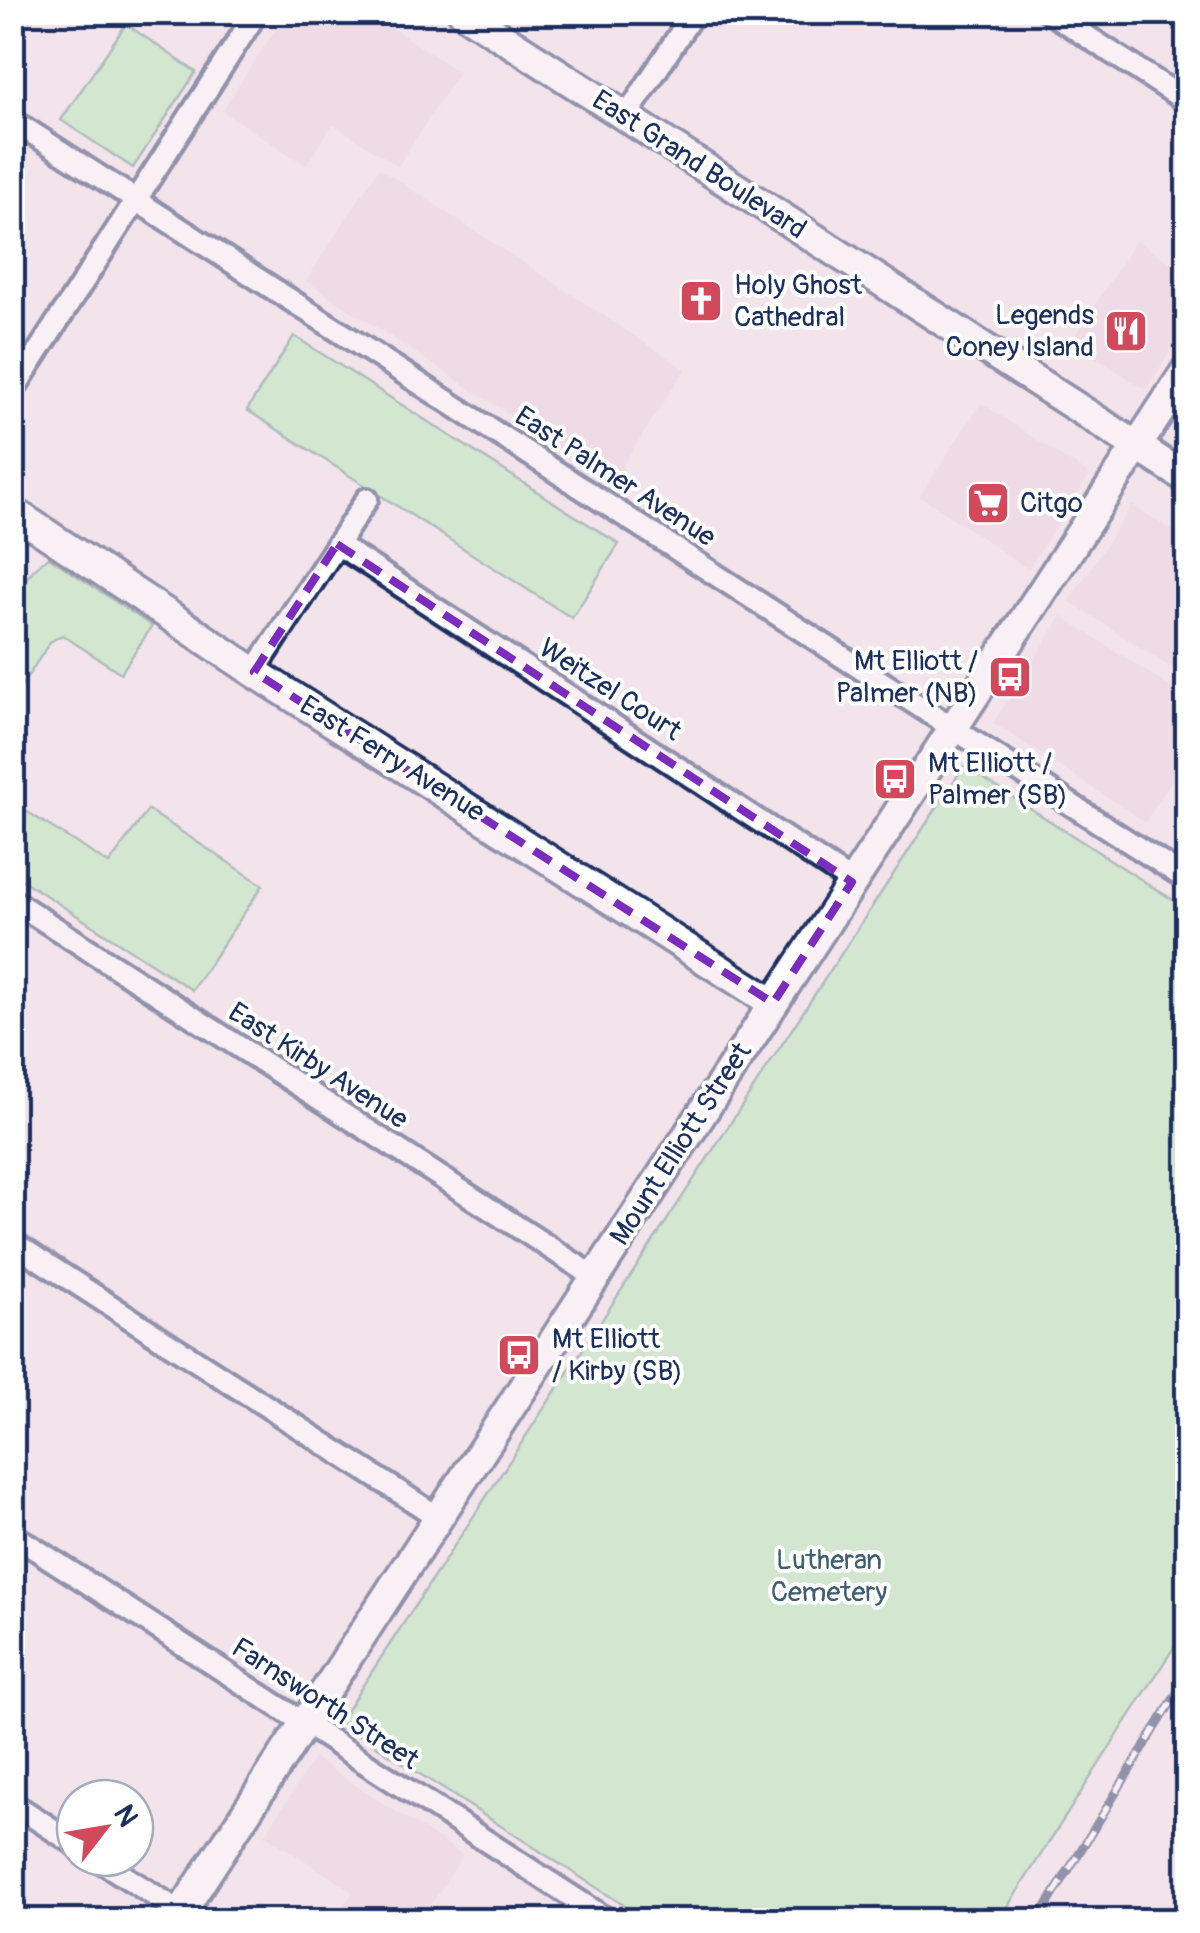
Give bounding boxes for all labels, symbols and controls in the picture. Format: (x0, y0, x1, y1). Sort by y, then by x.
street label: East Grand Boulevard (585, 83, 813, 247)
place label: Holy Ghost Cathedral (734, 268, 863, 335)
church icon: Holy Ghost Cathedral (678, 278, 724, 324)
place label: Legends Coney Island (945, 298, 1094, 365)
restaurant icon: Legends Coney Island (1103, 308, 1149, 354)
street label: East Palmer Avenue (508, 399, 722, 555)
supermarket icon: Citgo (965, 480, 1011, 526)
place label: Citgo (1020, 486, 1083, 521)
street label: Weitzel Court (532, 631, 688, 749)
place label: Mt Elliott / Palmer (NB) (836, 644, 978, 711)
bus stop icon: Mt Elliott / Palmer (NB) (987, 654, 1033, 700)
street label: East Ferry Avenue (293, 688, 491, 830)
place label: Mt Elliott / Palmer (SB) (928, 746, 1068, 813)
bus stop icon: Mt Elliott / Palmer (SB) (872, 756, 918, 802)
street label: East Kirby Avenue (222, 995, 415, 1137)
street label: Mount Elliott Street (602, 1035, 760, 1252)
place label: Mt Elliott / Kirby (SB) (552, 1322, 683, 1389)
bus stop icon: Mt Elliott / Kirby (SB) (496, 1332, 542, 1378)
park label: Lutheran Cemetery (771, 1543, 887, 1610)
street label: Farnsworth Street (225, 1630, 426, 1778)
north arrow (55, 1778, 155, 1878)
text: N (105, 1799, 145, 1833)

